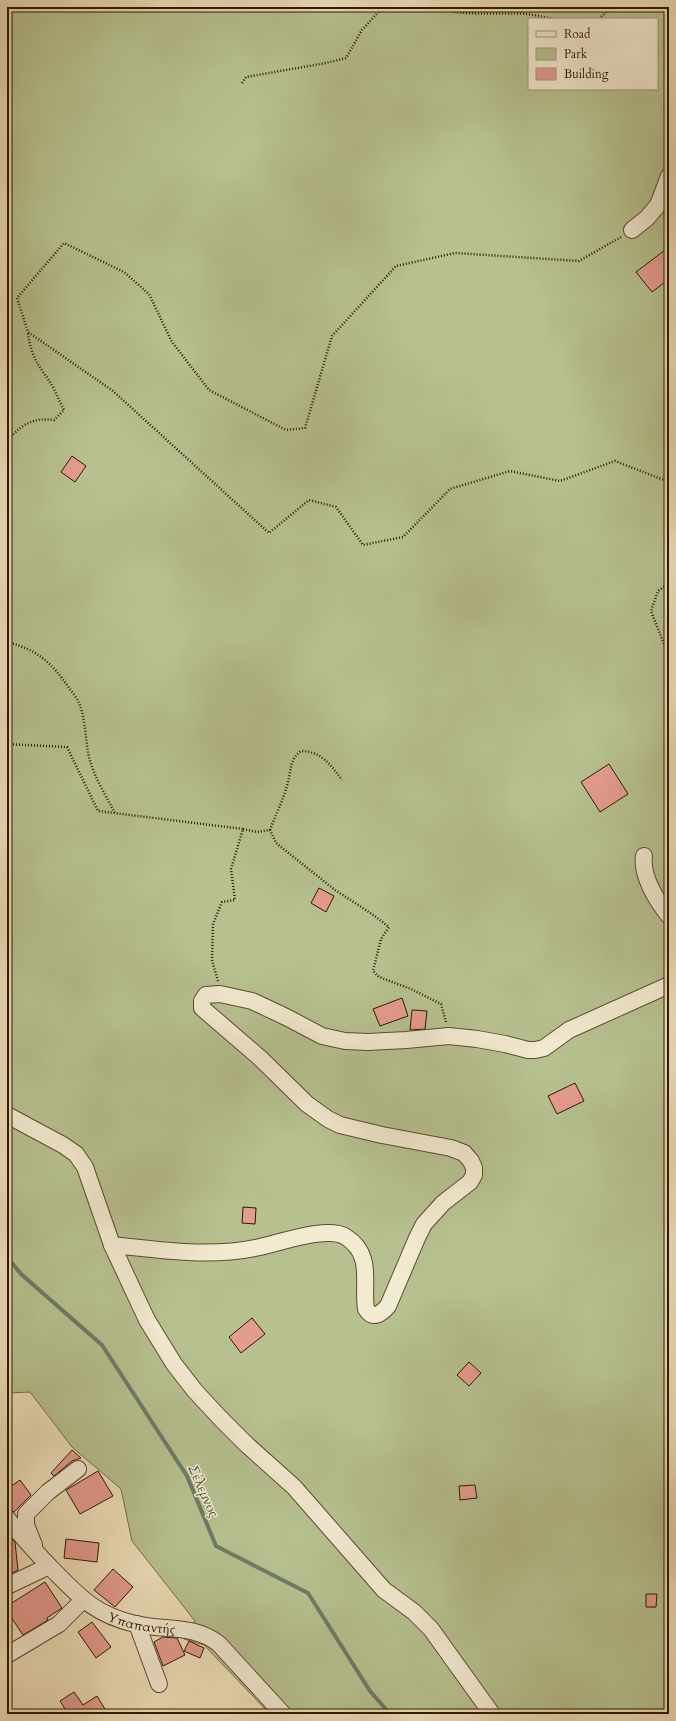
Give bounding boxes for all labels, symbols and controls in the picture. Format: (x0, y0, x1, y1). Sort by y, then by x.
legend (528, 18, 658, 90)
text: Road (564, 26, 591, 42)
text: Park (564, 46, 588, 62)
text: Building (564, 66, 609, 82)
water label: Σέλεμνος (184, 1462, 224, 1521)
street label: Υπαπαντής (105, 1608, 177, 1639)

